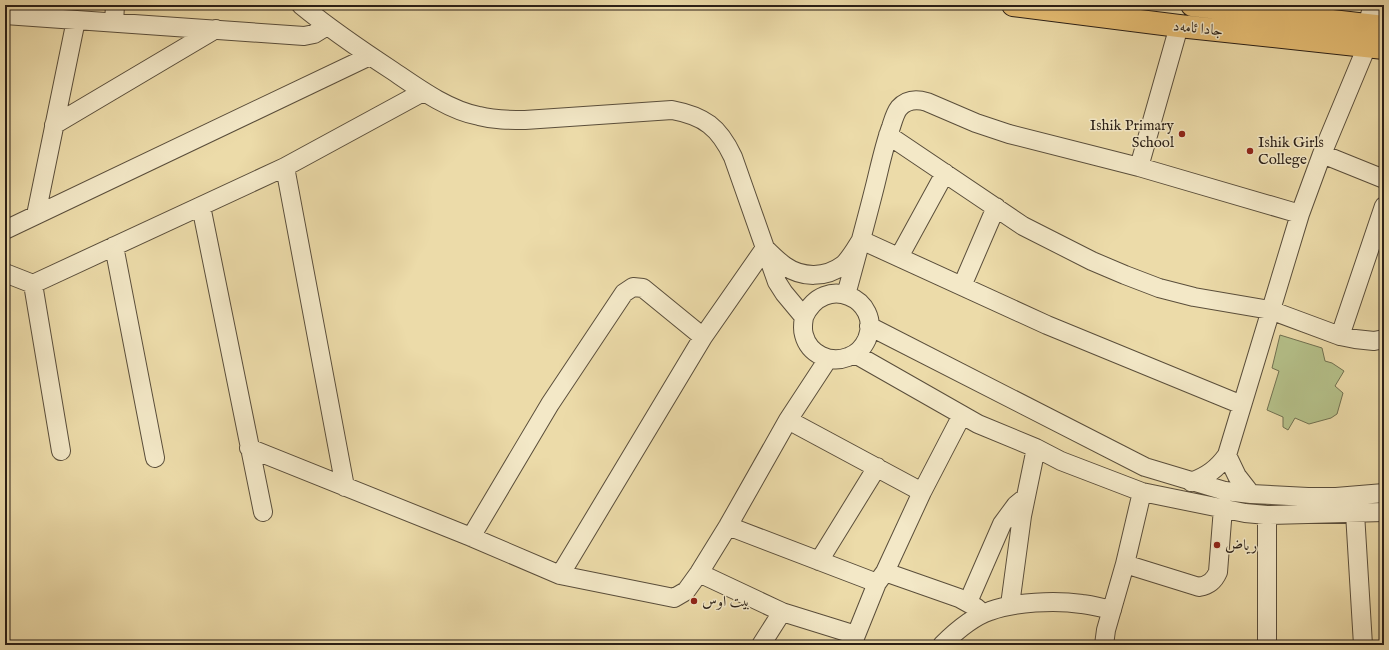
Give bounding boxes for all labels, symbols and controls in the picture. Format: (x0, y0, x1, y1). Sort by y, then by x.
street label: جادا ئامەد (1172, 16, 1224, 41)
place label: Ishik Primary School (1090, 116, 1175, 152)
marker: Ishik Primary School (1177, 129, 1187, 139)
place label: Ishik Girls College (1258, 133, 1324, 169)
marker: Ishik Girls College (1245, 146, 1255, 156)
place label: رياض (1225, 536, 1257, 555)
marker: رياض (1212, 540, 1222, 550)
place label: بيت اوس (702, 592, 750, 611)
marker: بيت اوس (689, 596, 699, 606)

